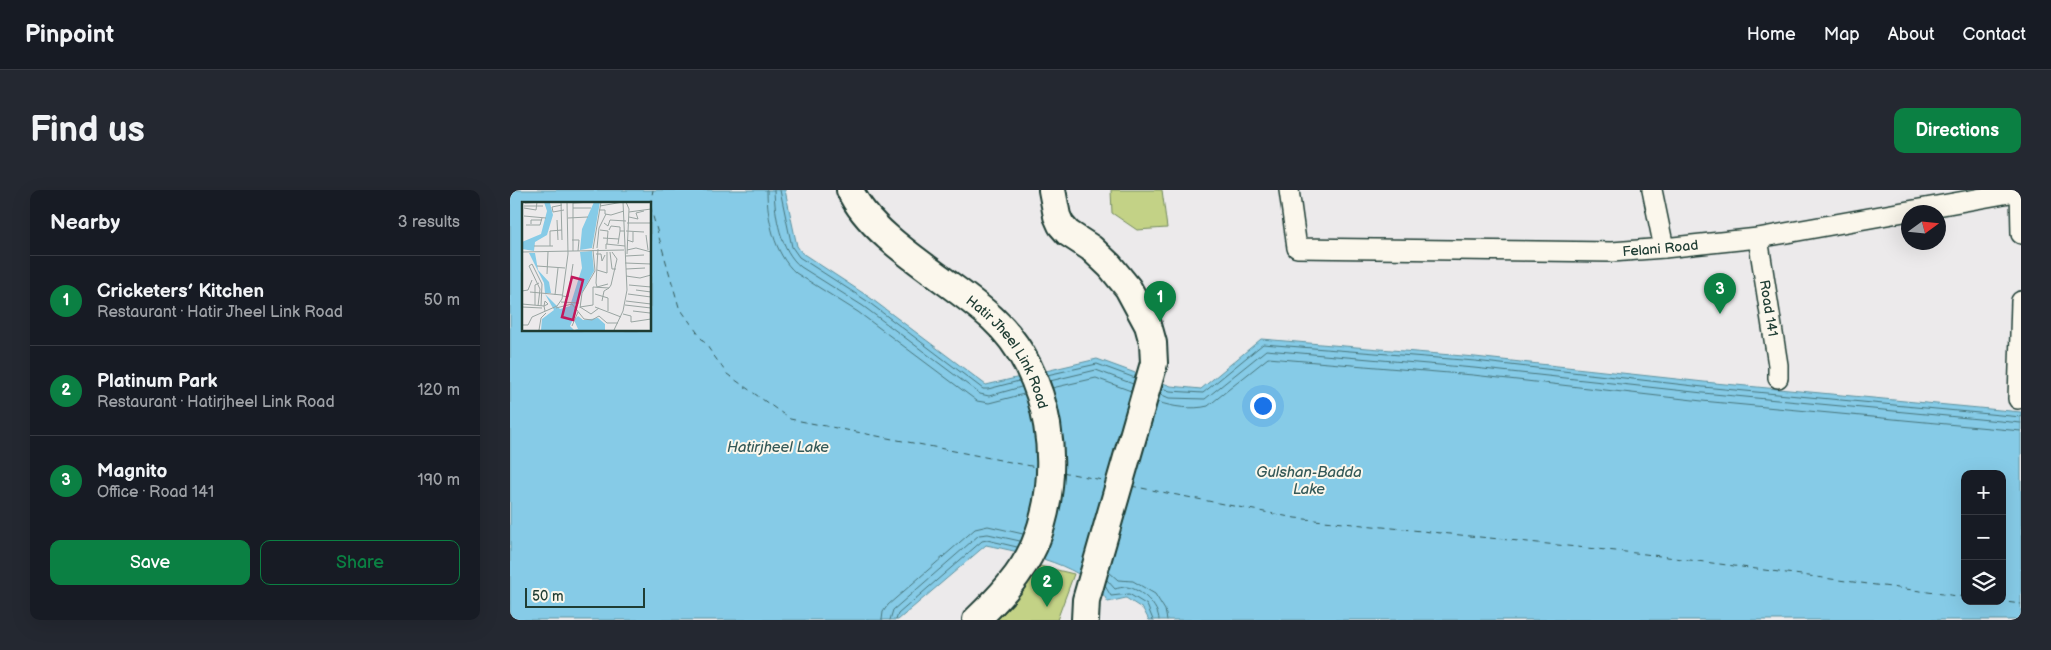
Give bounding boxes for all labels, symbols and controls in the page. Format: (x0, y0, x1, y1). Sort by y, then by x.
text: Pinpoint (25, 20, 114, 49)
text: Home (1747, 24, 1796, 45)
text: Map (1824, 24, 1860, 45)
text: About (1888, 24, 1935, 45)
text: Contact (1963, 24, 2026, 45)
button: Directions (1894, 108, 2021, 153)
text: Find us (30, 109, 145, 152)
inset map (522, 202, 651, 331)
north arrow (1901, 205, 1946, 250)
text: Nearby (50, 210, 120, 235)
text: 3 results (398, 213, 460, 232)
street label: Felani Road (1622, 236, 1699, 260)
pin: 3 (1704, 273, 1736, 314)
street label: Road 141 (1756, 279, 1782, 338)
text: Cricketers’ Kitchen (97, 280, 264, 303)
pin: 1 (1144, 281, 1176, 322)
text: 1 (63, 291, 69, 310)
text: 50 m (424, 291, 460, 310)
street label: Hatir Jheel Link Road (963, 292, 1052, 410)
text: Restaurant · Hatir Jheel Link Road (97, 303, 343, 322)
text: Platinum Park (97, 370, 218, 393)
text: 2 (61, 381, 71, 400)
text: 120 m (417, 381, 460, 400)
text: Restaurant · Hatirjheel Link Road (97, 393, 335, 412)
your location (1250, 393, 1276, 419)
water label: Hatirjheel Lake (727, 438, 829, 457)
text: Magnito (97, 460, 167, 483)
water label: Gulshan-Badda Lake (1256, 463, 1362, 499)
map controls (1961, 470, 2006, 605)
button: + (1961, 470, 2006, 515)
text: 3 (61, 471, 71, 490)
text: 190 m (418, 471, 460, 490)
text: Office · Road 141 (97, 483, 214, 502)
button: − (1961, 515, 2006, 560)
button: Save (50, 540, 250, 585)
button: Share (260, 540, 460, 585)
button: layers (1961, 560, 2006, 605)
pin: 2 (1031, 566, 1063, 607)
scale bar (525, 585, 645, 608)
text: 50 m (532, 588, 564, 605)

